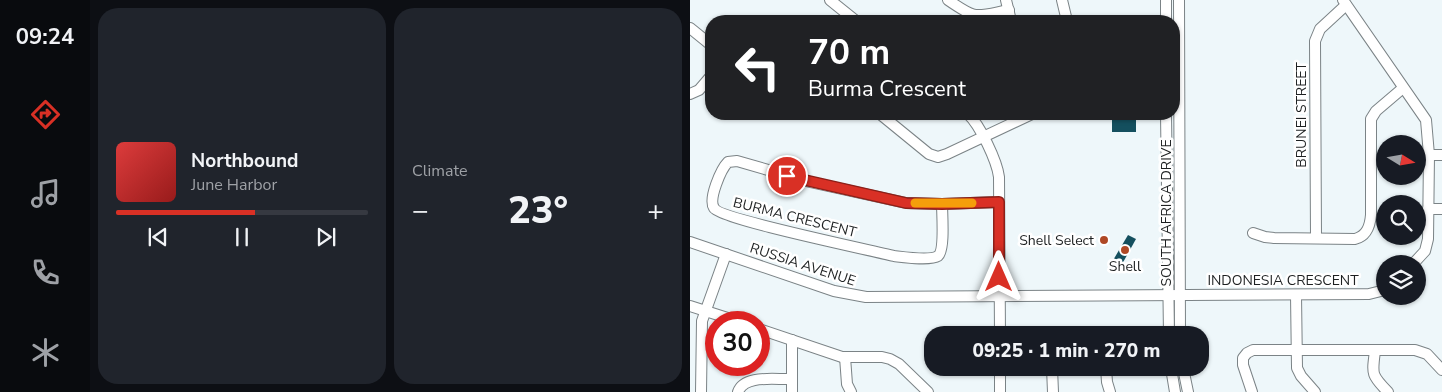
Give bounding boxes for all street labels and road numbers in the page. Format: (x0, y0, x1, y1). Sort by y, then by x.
street label: BRUNEI STREET (1292, 62, 1311, 168)
street label: SOUTH AFRICA DRIVE (1157, 139, 1176, 287)
street label: BURMA CRESCENT (731, 193, 859, 242)
street label: RUSSIA AVENUE (748, 238, 858, 291)
street label: INDONESIA CRESCENT (1207, 271, 1359, 290)

